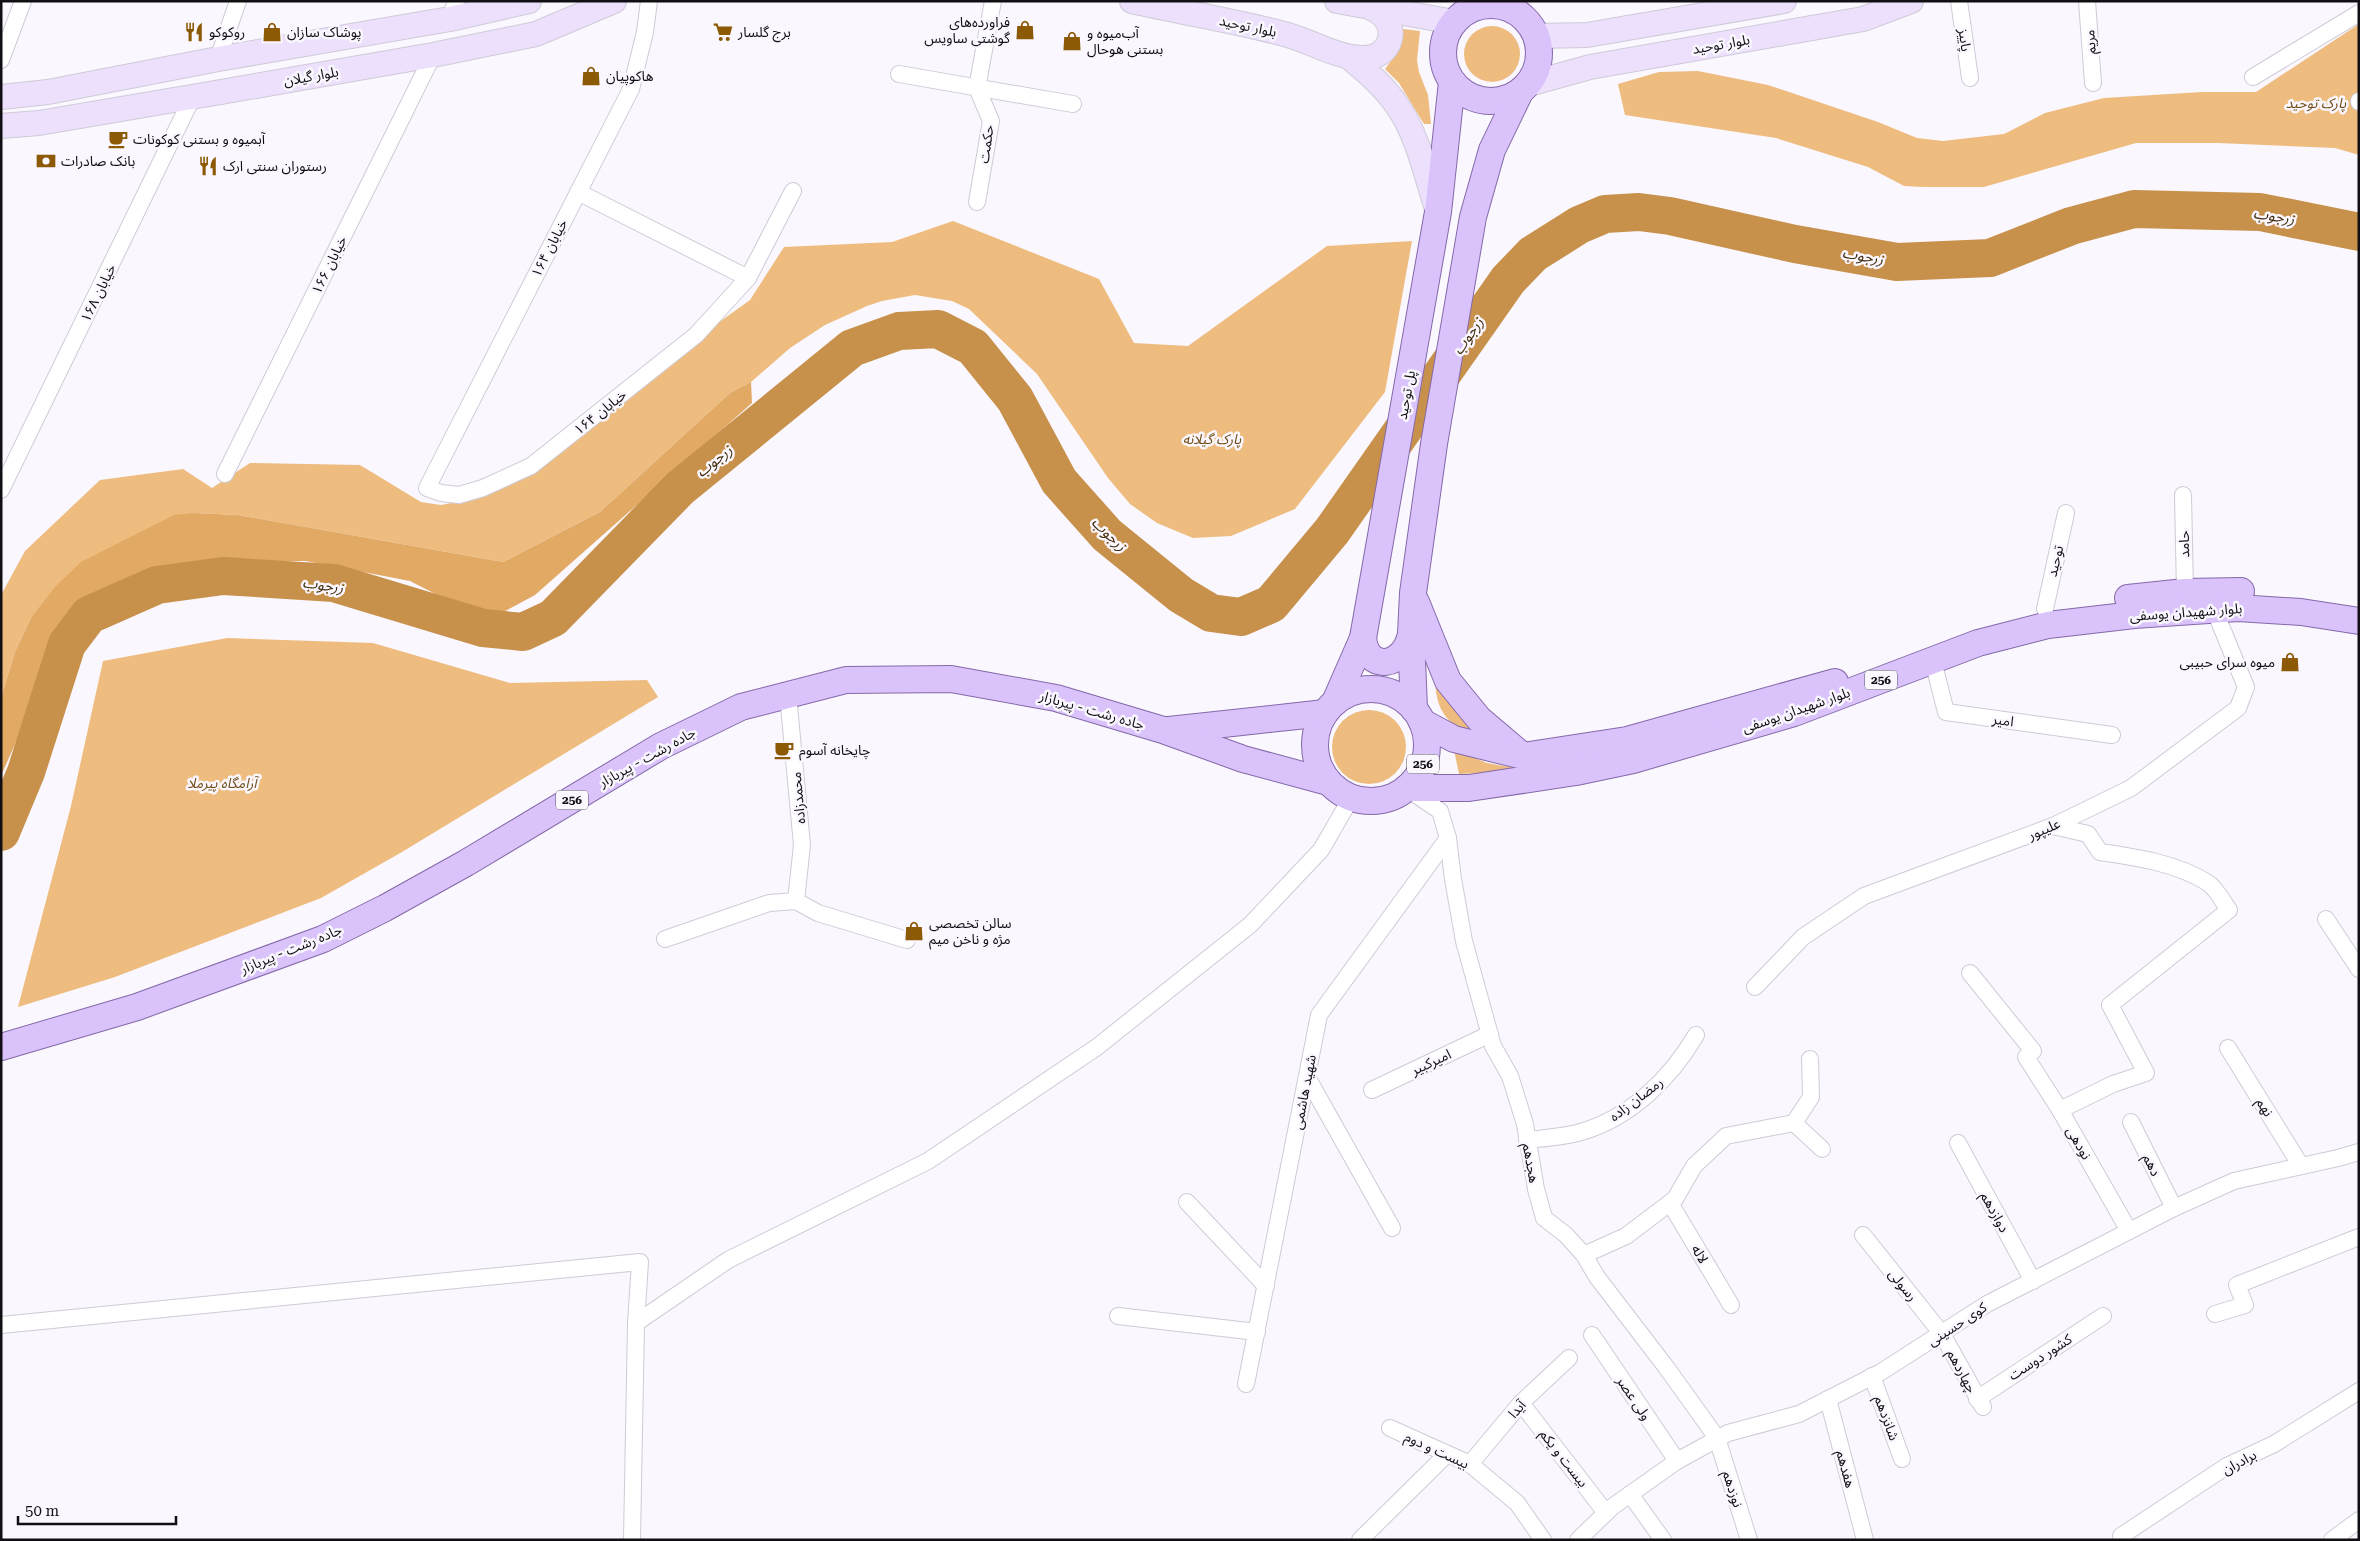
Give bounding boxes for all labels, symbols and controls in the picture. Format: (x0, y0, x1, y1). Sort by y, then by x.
street label: بلوار توحید (1218, 12, 1278, 41)
place label: فراورده‌های گوشتی ساویس (924, 14, 1010, 47)
shop icon: فراورده‌های گوشتی ساویس (1014, 19, 1036, 41)
restaurant icon: روکوکو (183, 21, 205, 43)
shop icon: پوشاک سازان (261, 21, 283, 43)
supermarket icon: برج گلسار (712, 21, 734, 43)
place label: روکوکو (209, 24, 245, 41)
place label: پوشاک سازان (287, 24, 361, 42)
place label: برج گلسار (737, 24, 791, 43)
place label: آب‌میوه و بستنی هوحال (1087, 25, 1163, 58)
street label: پاییز (1953, 26, 1975, 53)
street label: مریم (2081, 29, 2102, 55)
shop icon: آب‌میوه و بستنی هوحال (1061, 30, 1083, 52)
street label: بلوار توحید (1691, 31, 1751, 58)
street label: بلوار گیلان (282, 63, 340, 90)
shop icon: هاکوپیان (580, 65, 602, 87)
place label: هاکوپیان (606, 68, 654, 86)
park label: پارک توحید (2286, 95, 2347, 113)
street label: حکمت (975, 124, 997, 164)
cafe icon: آبمیوه و بستنی کوکونات (107, 128, 129, 150)
place label: آبمیوه و بستنی کوکونات (133, 131, 266, 148)
bank icon: بانک صادرات (35, 150, 57, 172)
place label: بانک صادرات (61, 153, 135, 170)
restaurant icon: رستوران سنتی ارک (197, 155, 219, 177)
place label: رستوران سنتی ارک (223, 158, 327, 175)
water label: زرجوب (2252, 204, 2297, 228)
street label: ۱۶۴ خیابان (528, 216, 571, 280)
street label: خیابان ۱۶۶ (308, 233, 351, 297)
water label: زرجوب (1841, 244, 1886, 269)
street label: خیابان ۱۶۸ (77, 261, 120, 325)
water label: زرجوب (1449, 313, 1488, 358)
street label: پل توحید (1394, 369, 1420, 421)
street label: خیابان ۱۶۴ (571, 386, 630, 439)
park label: پارک گیلانه (1183, 431, 1242, 449)
water label: زرجوب (692, 440, 736, 481)
water label: زرجوب (1088, 513, 1131, 555)
street label: حامد (2176, 530, 2192, 558)
street label: توحید (2044, 544, 2067, 578)
water label: زرجوب (301, 573, 346, 597)
street label: بلوار شهیدان یوسفی (2129, 600, 2243, 625)
shop icon: میوه سرای حبیبی (2279, 651, 2301, 673)
place label: میوه سرای حبیبی (2180, 654, 2275, 671)
road number: 256 (1865, 670, 1897, 690)
street label: بلوار شهیدان یوسفی (1740, 684, 1852, 737)
street label: جاده رشت - پیربازار (1036, 687, 1146, 735)
street label: امیر (1990, 710, 2015, 730)
street label: جاده رشت - پیربازار (595, 724, 699, 793)
cafe icon: چایخانه آسوم (773, 739, 795, 761)
place label: چایخانه آسوم (799, 742, 870, 761)
road number: 256 (1407, 754, 1439, 774)
street label: محمدزاده (788, 771, 809, 825)
park label: آرامگاه پیرملا (187, 775, 260, 793)
road number: 256 (556, 790, 588, 810)
street label: علیپور (2025, 815, 2063, 845)
place label: سالن تخصصی مژه و ناخن میم (929, 915, 1011, 950)
shop icon: سالن تخصصی مژه و ناخن میم (903, 920, 925, 942)
street label: جاده رشت - پیربازار (237, 921, 345, 979)
street label: امیرکبیر (1408, 1046, 1454, 1080)
street label: شهید هاشمی (1289, 1053, 1320, 1131)
street label: رمضان زاده (1606, 1074, 1667, 1125)
street label: نهم (2251, 1095, 2277, 1121)
street label: نودهی (2062, 1124, 2095, 1163)
street label: هجدهم (1517, 1142, 1542, 1185)
street label: دهم (2137, 1151, 2164, 1180)
street label: دوازدهم (1975, 1189, 2013, 1237)
street label: لاله (1688, 1242, 1712, 1266)
street label: رسولی (1885, 1266, 1921, 1305)
street label: کوی حسینی (1925, 1299, 1990, 1350)
street label: کشور دوست (2005, 1331, 2075, 1384)
street label: چهاردهم (1941, 1347, 1980, 1397)
street label: ولی عصر (1612, 1372, 1655, 1424)
street label: شانزدهم (1869, 1393, 1902, 1444)
street label: آیدا (1505, 1396, 1530, 1421)
street label: بیست و یکم (1534, 1426, 1592, 1492)
street label: بیست و دوم (1401, 1428, 1472, 1475)
street label: برادران (2219, 1446, 2260, 1479)
street label: هفدهم (1830, 1448, 1859, 1490)
street label: نوزدهم (1717, 1469, 1746, 1511)
scale bar (18, 1494, 175, 1526)
text: 50 m (25, 1502, 60, 1520)

